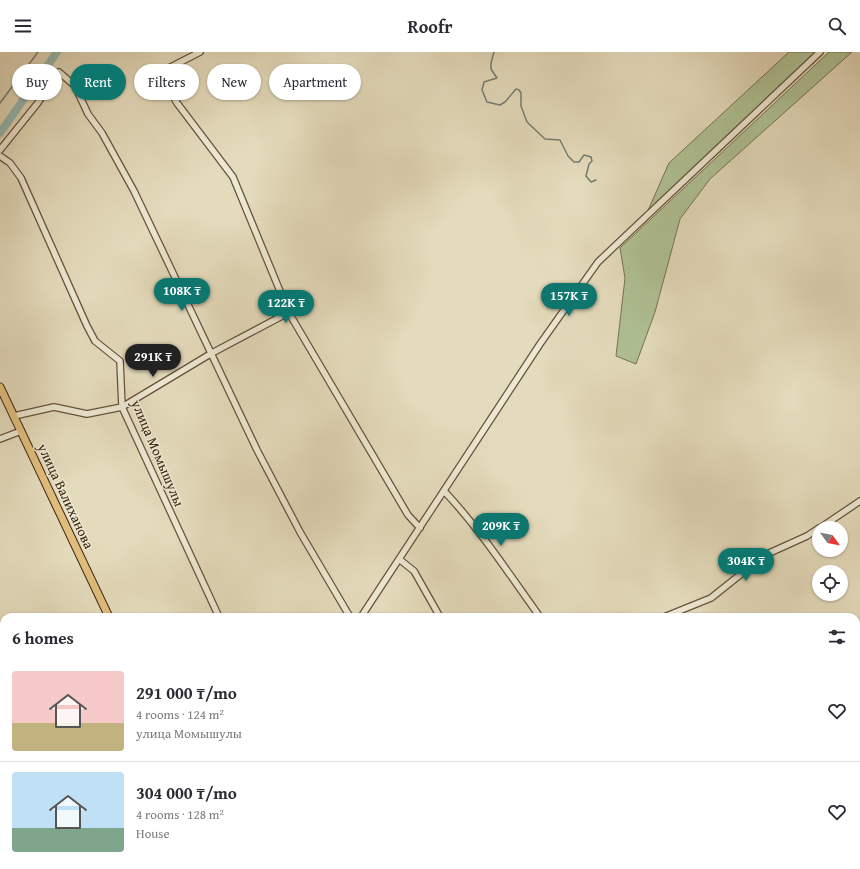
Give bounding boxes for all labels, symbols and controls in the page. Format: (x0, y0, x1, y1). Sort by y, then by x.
text: Roofr (408, 13, 452, 40)
icon: menu (12, 15, 34, 37)
icon: search (826, 15, 848, 37)
chip: Buy (12, 64, 62, 100)
chip: Rent (70, 64, 126, 100)
chip: Filters (134, 64, 199, 100)
chip: New (207, 64, 261, 100)
chip: Apartment (269, 64, 361, 100)
pin: 108K ₸ (149, 278, 215, 312)
text: 108K ₸ (163, 281, 201, 300)
pin: 157K ₸ (536, 283, 602, 317)
text: 157K ₸ (550, 286, 588, 305)
pin: 122K ₸ (253, 290, 319, 324)
text: 122K ₸ (267, 293, 305, 312)
pin: 291K ₸ (120, 344, 186, 378)
text: 291K ₸ (134, 347, 172, 366)
street label: улица Момышулы (126, 396, 190, 510)
street label: улица Валиханова (32, 439, 99, 552)
pin: 209K ₸ (468, 513, 534, 547)
text: 209K ₸ (482, 516, 520, 535)
north arrow (812, 521, 848, 557)
map controls (812, 521, 848, 601)
pin: 304K ₸ (713, 548, 779, 582)
text: 304K ₸ (727, 551, 765, 570)
button: locate (812, 565, 848, 601)
text: 6 homes (12, 625, 74, 650)
icon: filters (826, 626, 848, 648)
text: 291 000 ₸/mo (136, 680, 237, 705)
icon: home (44, 687, 92, 735)
icon: heart (826, 700, 848, 722)
text: 4 rooms · 124 m² (136, 705, 224, 724)
text: улица Момышулы (136, 724, 242, 743)
text: 304 000 ₸/mo (136, 780, 237, 805)
icon: home (44, 788, 92, 836)
icon: heart (826, 801, 848, 823)
text: 4 rooms · 128 m² (136, 805, 224, 824)
text: House (136, 824, 170, 843)

